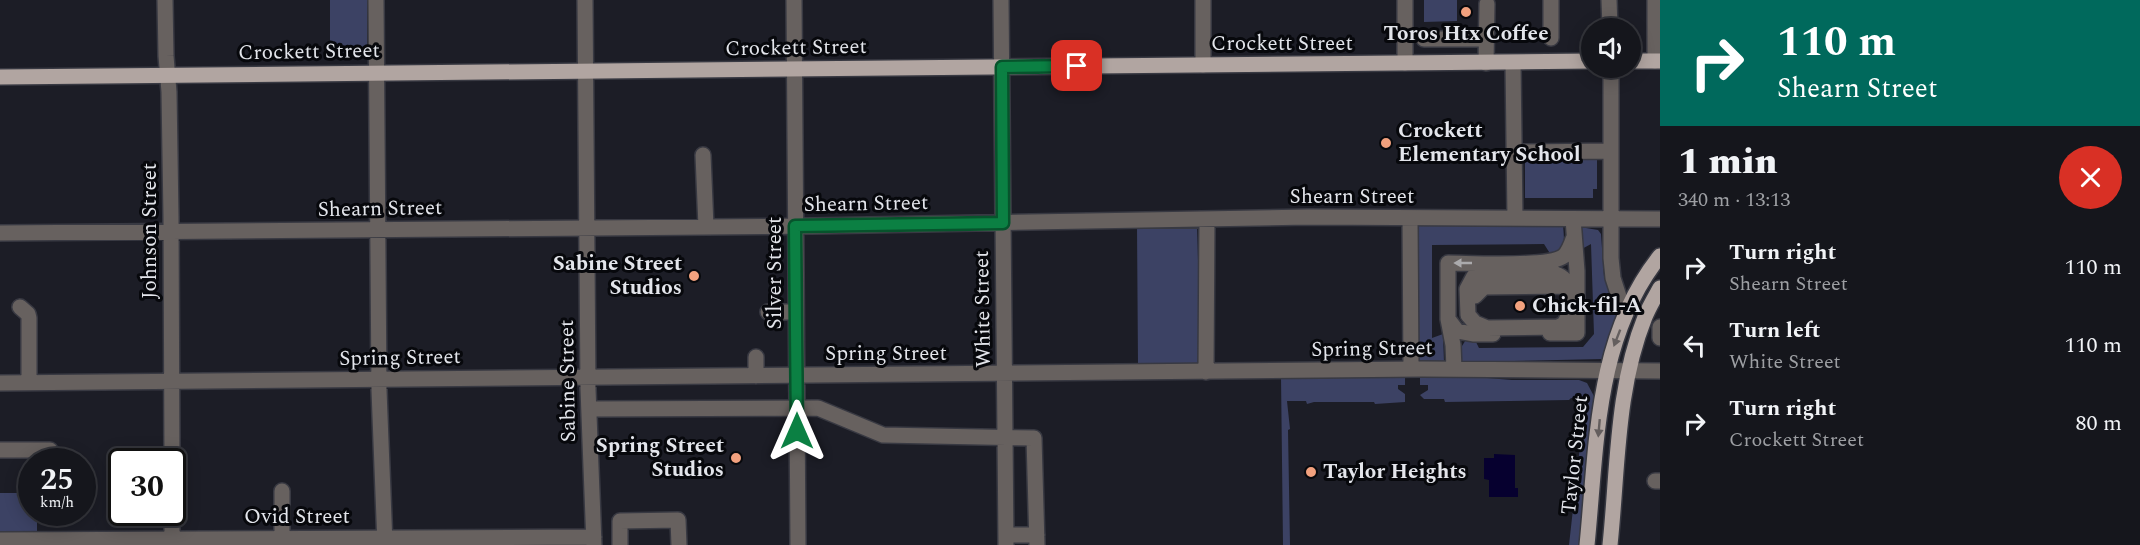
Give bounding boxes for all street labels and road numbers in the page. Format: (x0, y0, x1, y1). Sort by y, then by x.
street label: Crockett Street (1211, 28, 1353, 60)
street label: Crockett Street (725, 31, 867, 65)
street label: Crockett Street (238, 35, 380, 69)
street label: Johnson Street (134, 163, 166, 299)
street label: Shearn Street (1290, 181, 1414, 213)
street label: Shearn Street (803, 187, 929, 221)
street label: Shearn Street (317, 192, 443, 226)
street label: Silver Street (759, 217, 791, 329)
street label: White Street (966, 250, 1000, 368)
street label: Sabine Street (551, 319, 585, 443)
street label: Spring Street (1311, 332, 1433, 366)
street label: Spring Street (825, 338, 947, 370)
street label: Spring Street (339, 341, 461, 375)
street label: Taylor Street (1553, 394, 1597, 516)
street label: Ovid Street (244, 501, 350, 533)

